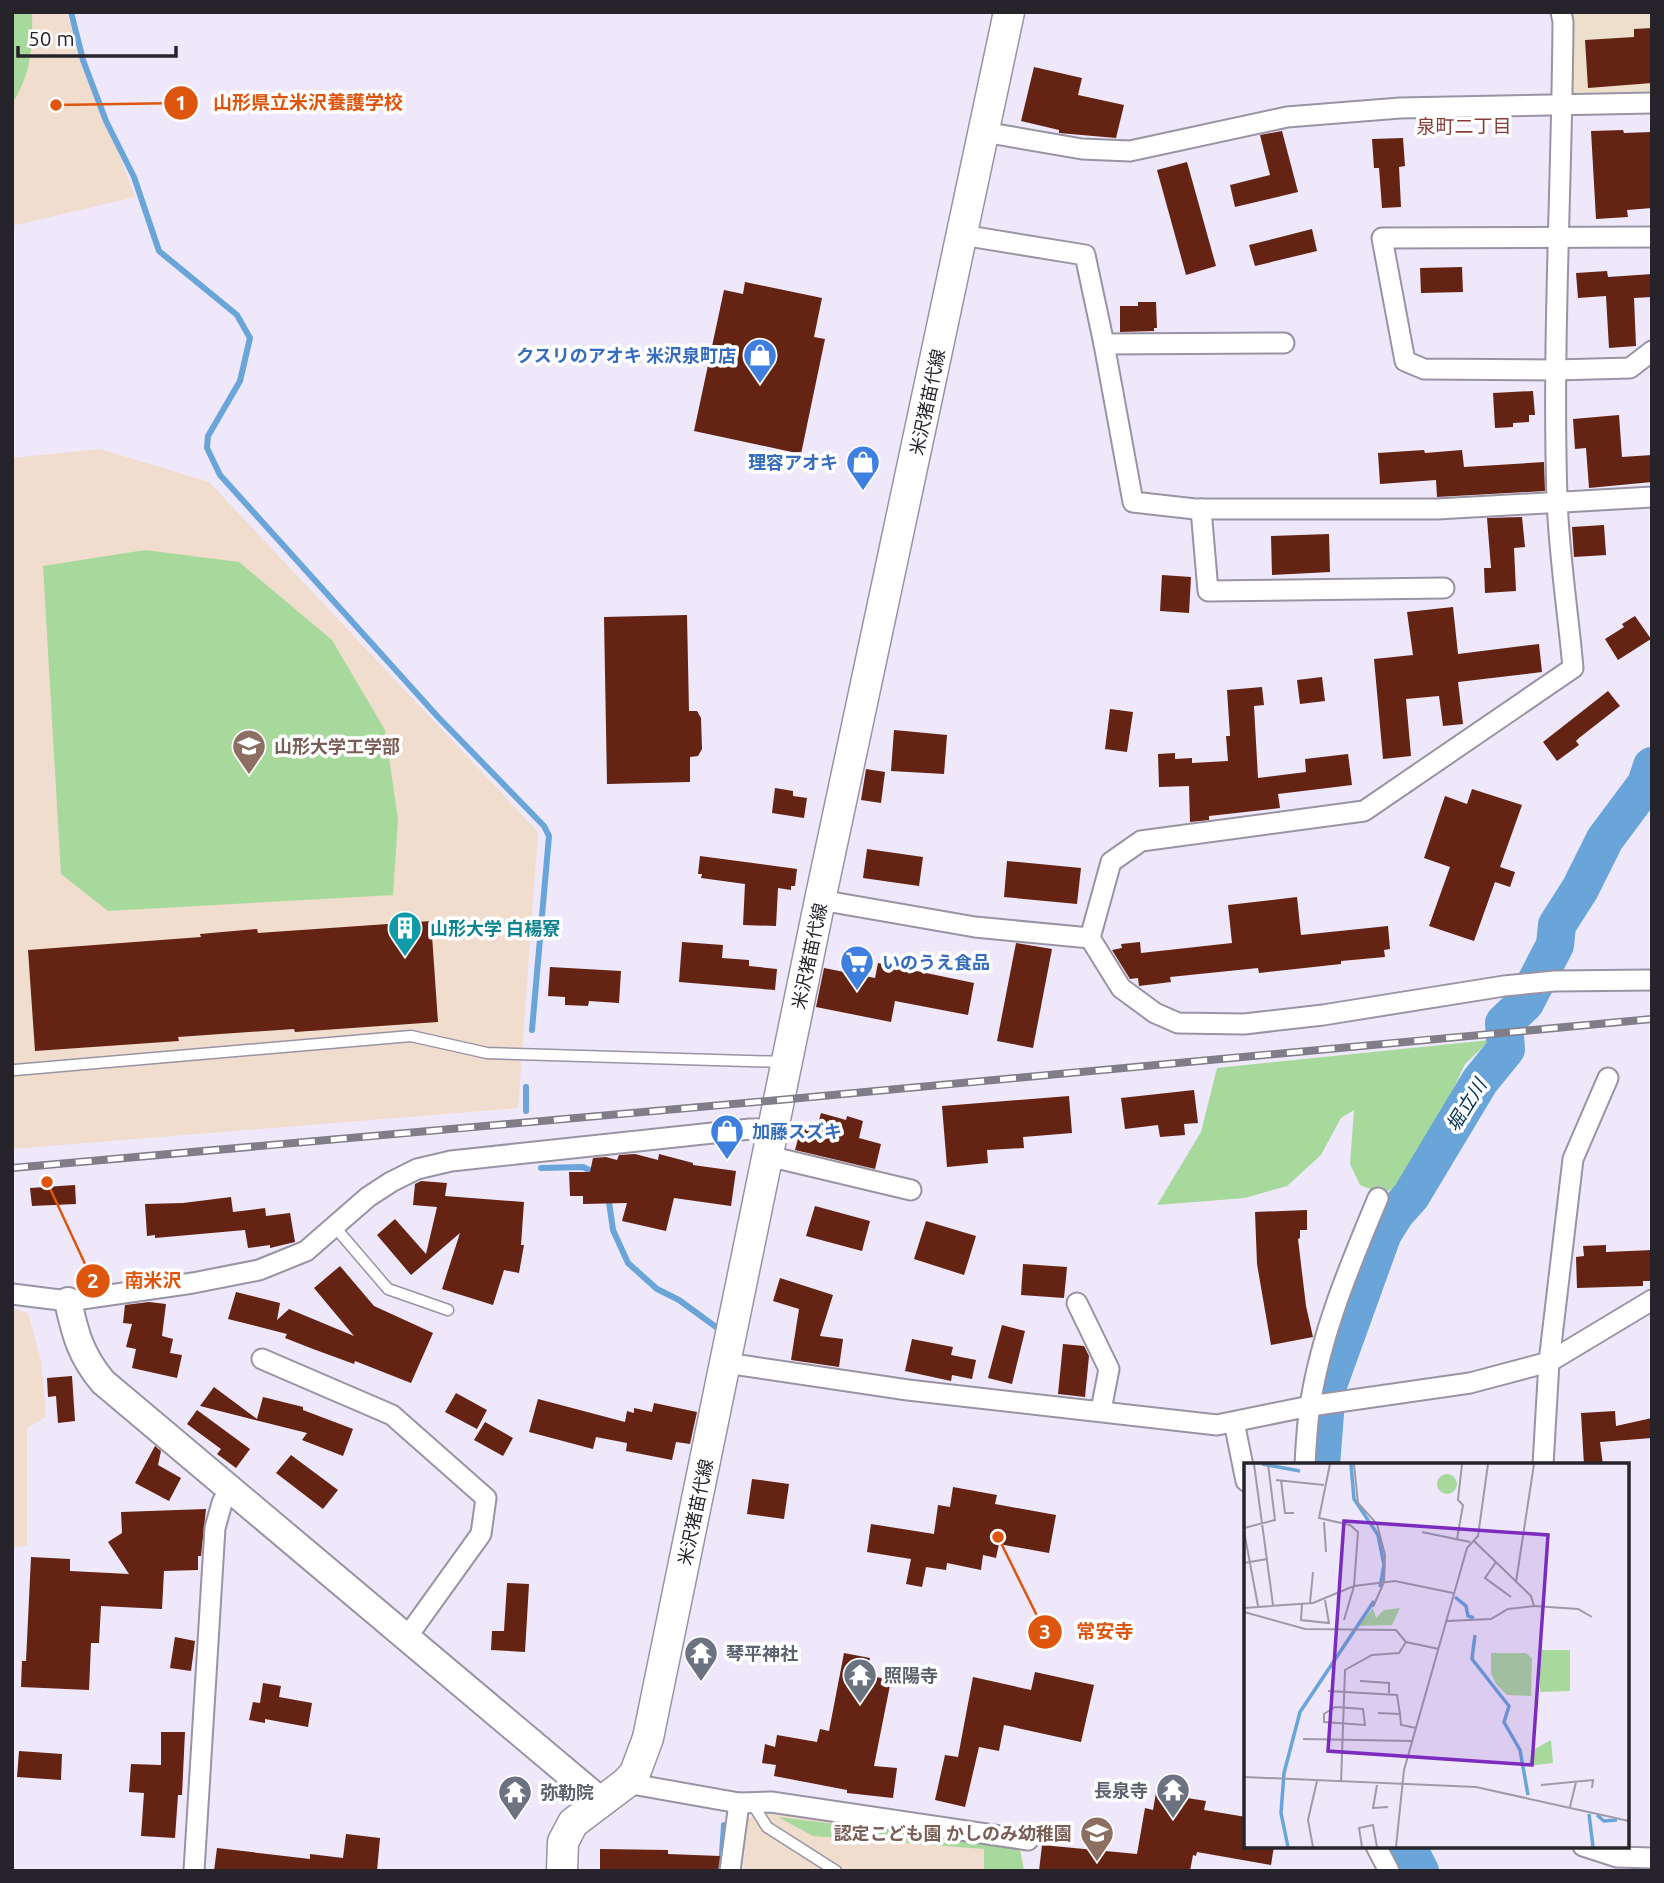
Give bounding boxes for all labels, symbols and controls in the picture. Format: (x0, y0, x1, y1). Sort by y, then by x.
scale bar (18, 14, 175, 58)
text: 50 m (28, 26, 75, 50)
callout: 山形県立米沢養護学校 (164, 83, 417, 123)
text: 1 (175, 90, 187, 114)
text: 山形県立米沢養護学校 (213, 91, 403, 113)
district label: 泉町二丁目 (1416, 115, 1512, 137)
shop icon: クスリのアオキ 米沢泉町店 (741, 336, 779, 385)
place label: クスリのアオキ 米沢泉町店 (516, 345, 736, 365)
street label: 米沢猪苗代線 (906, 347, 948, 457)
shop icon: 理容アオキ (844, 443, 882, 492)
place label: 理容アオキ (748, 452, 838, 472)
school or university icon: 山形大学工学部 (230, 727, 268, 776)
place label: 山形大学工学部 (274, 736, 400, 756)
street label: 米沢猪苗代線 (788, 901, 830, 1011)
building icon: 山形大学 白楊寮 (386, 909, 424, 958)
place label: 山形大学 白楊寮 (430, 918, 560, 938)
supermarket icon: いのうえ食品 (838, 943, 876, 992)
place label: いのうえ食品 (882, 952, 990, 972)
water label: 堀立川 (1442, 1073, 1491, 1135)
shop icon: 加藤スズキ (708, 1112, 746, 1161)
place label: 加藤スズキ (752, 1121, 842, 1141)
callout: 南米沢 (75, 1261, 195, 1301)
text: 2 (87, 1268, 99, 1292)
text: 南米沢 (124, 1269, 182, 1291)
street label: 米沢猪苗代線 (674, 1457, 716, 1567)
inset map (1244, 1463, 1629, 1848)
callout: 常安寺 (1027, 1612, 1147, 1652)
text: 3 (1039, 1619, 1051, 1643)
text: 常安寺 (1076, 1620, 1134, 1642)
temple icon: 琴平神社 (682, 1634, 720, 1683)
place label: 琴平神社 (726, 1643, 798, 1663)
temple icon: 照陽寺 (841, 1656, 879, 1705)
place label: 照陽寺 (884, 1665, 938, 1685)
temple icon: 長泉寺 (1154, 1771, 1192, 1820)
temple icon: 弥勒院 (496, 1773, 534, 1822)
place label: 長泉寺 (1094, 1780, 1148, 1800)
place label: 弥勒院 (540, 1782, 594, 1802)
school or university icon: 認定こども園 かしのみ幼稚園 (1078, 1814, 1116, 1863)
place label: 認定こども園 かしのみ幼稚園 (834, 1823, 1072, 1843)

